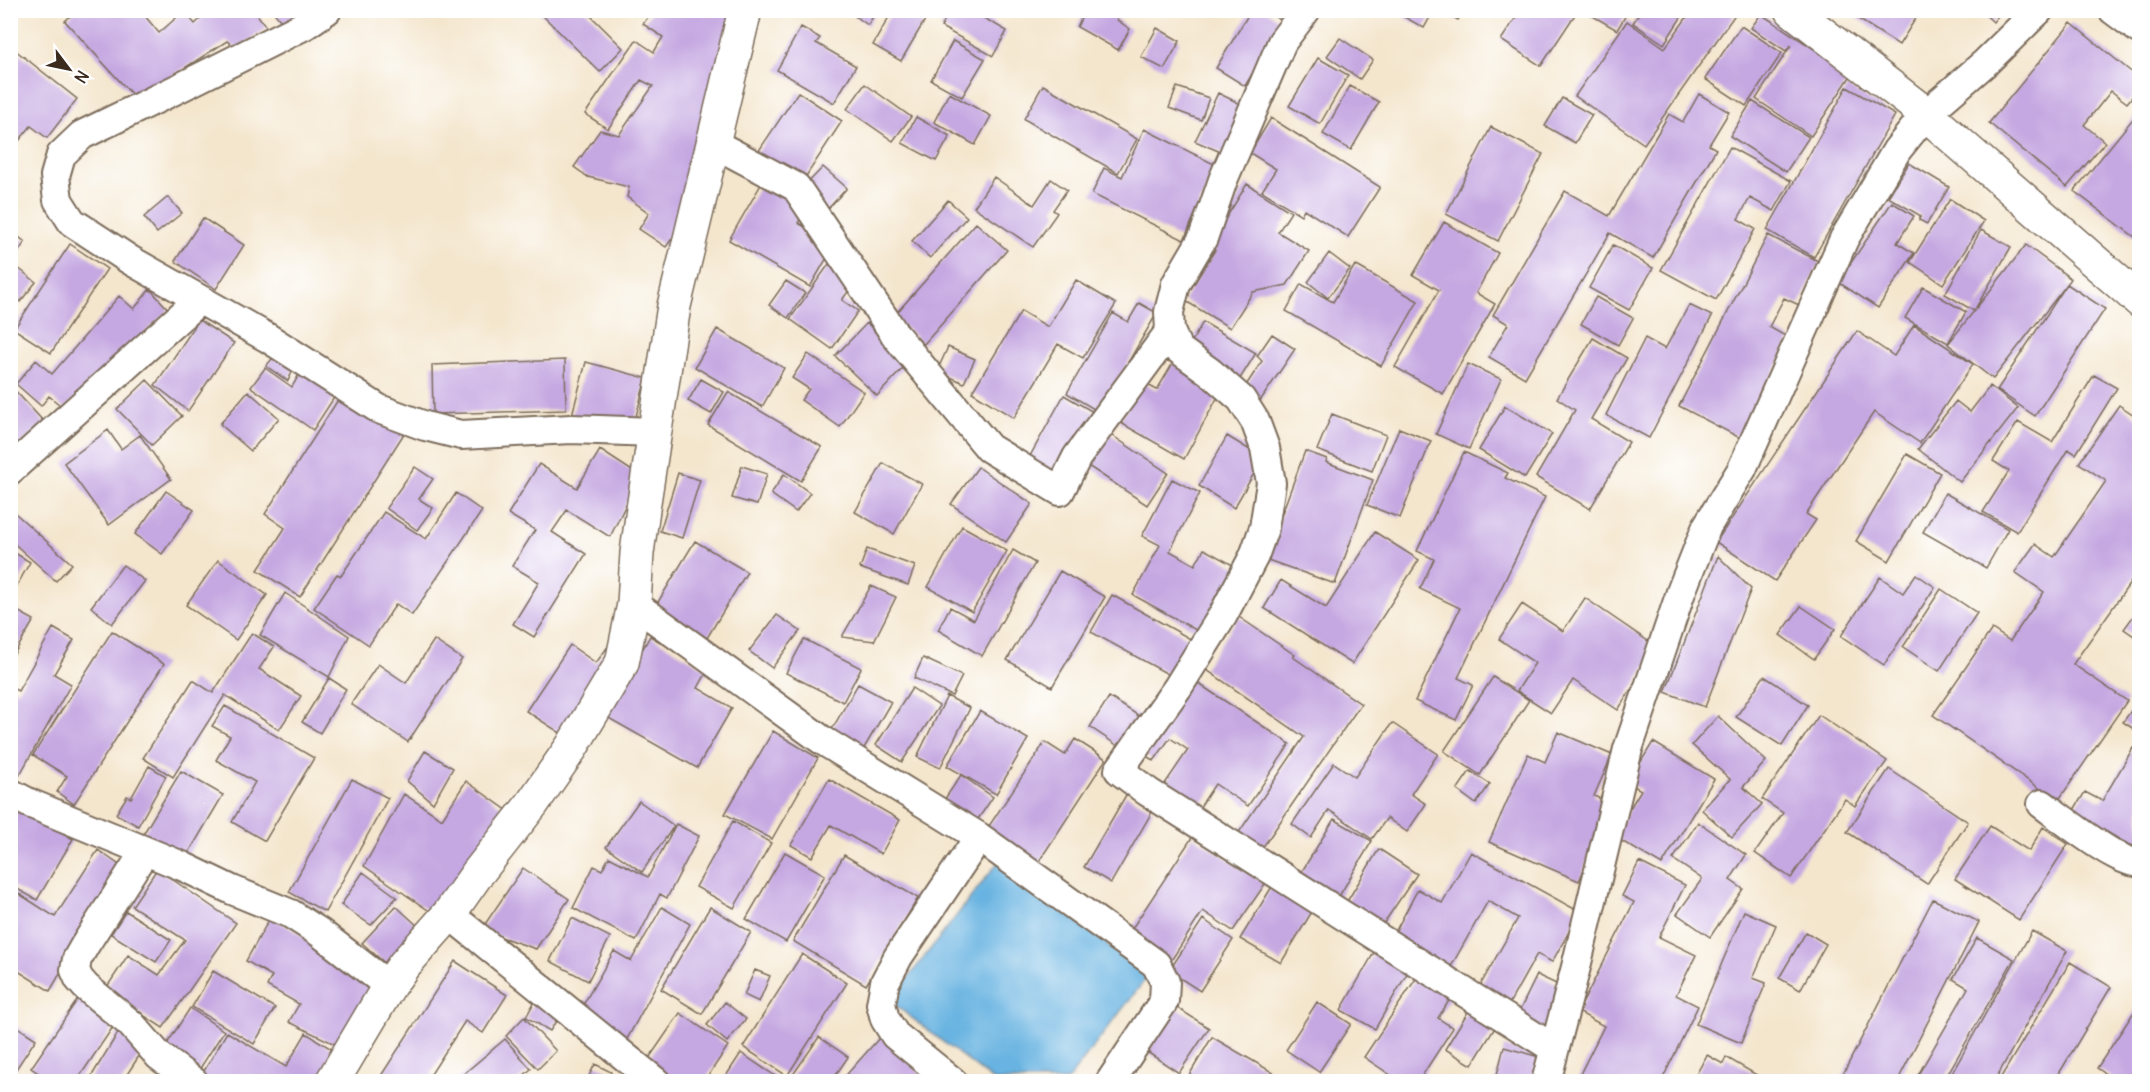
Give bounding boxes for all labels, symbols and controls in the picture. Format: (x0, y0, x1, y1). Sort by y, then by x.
north arrow (39, 39, 99, 99)
text: N (70, 67, 93, 87)

